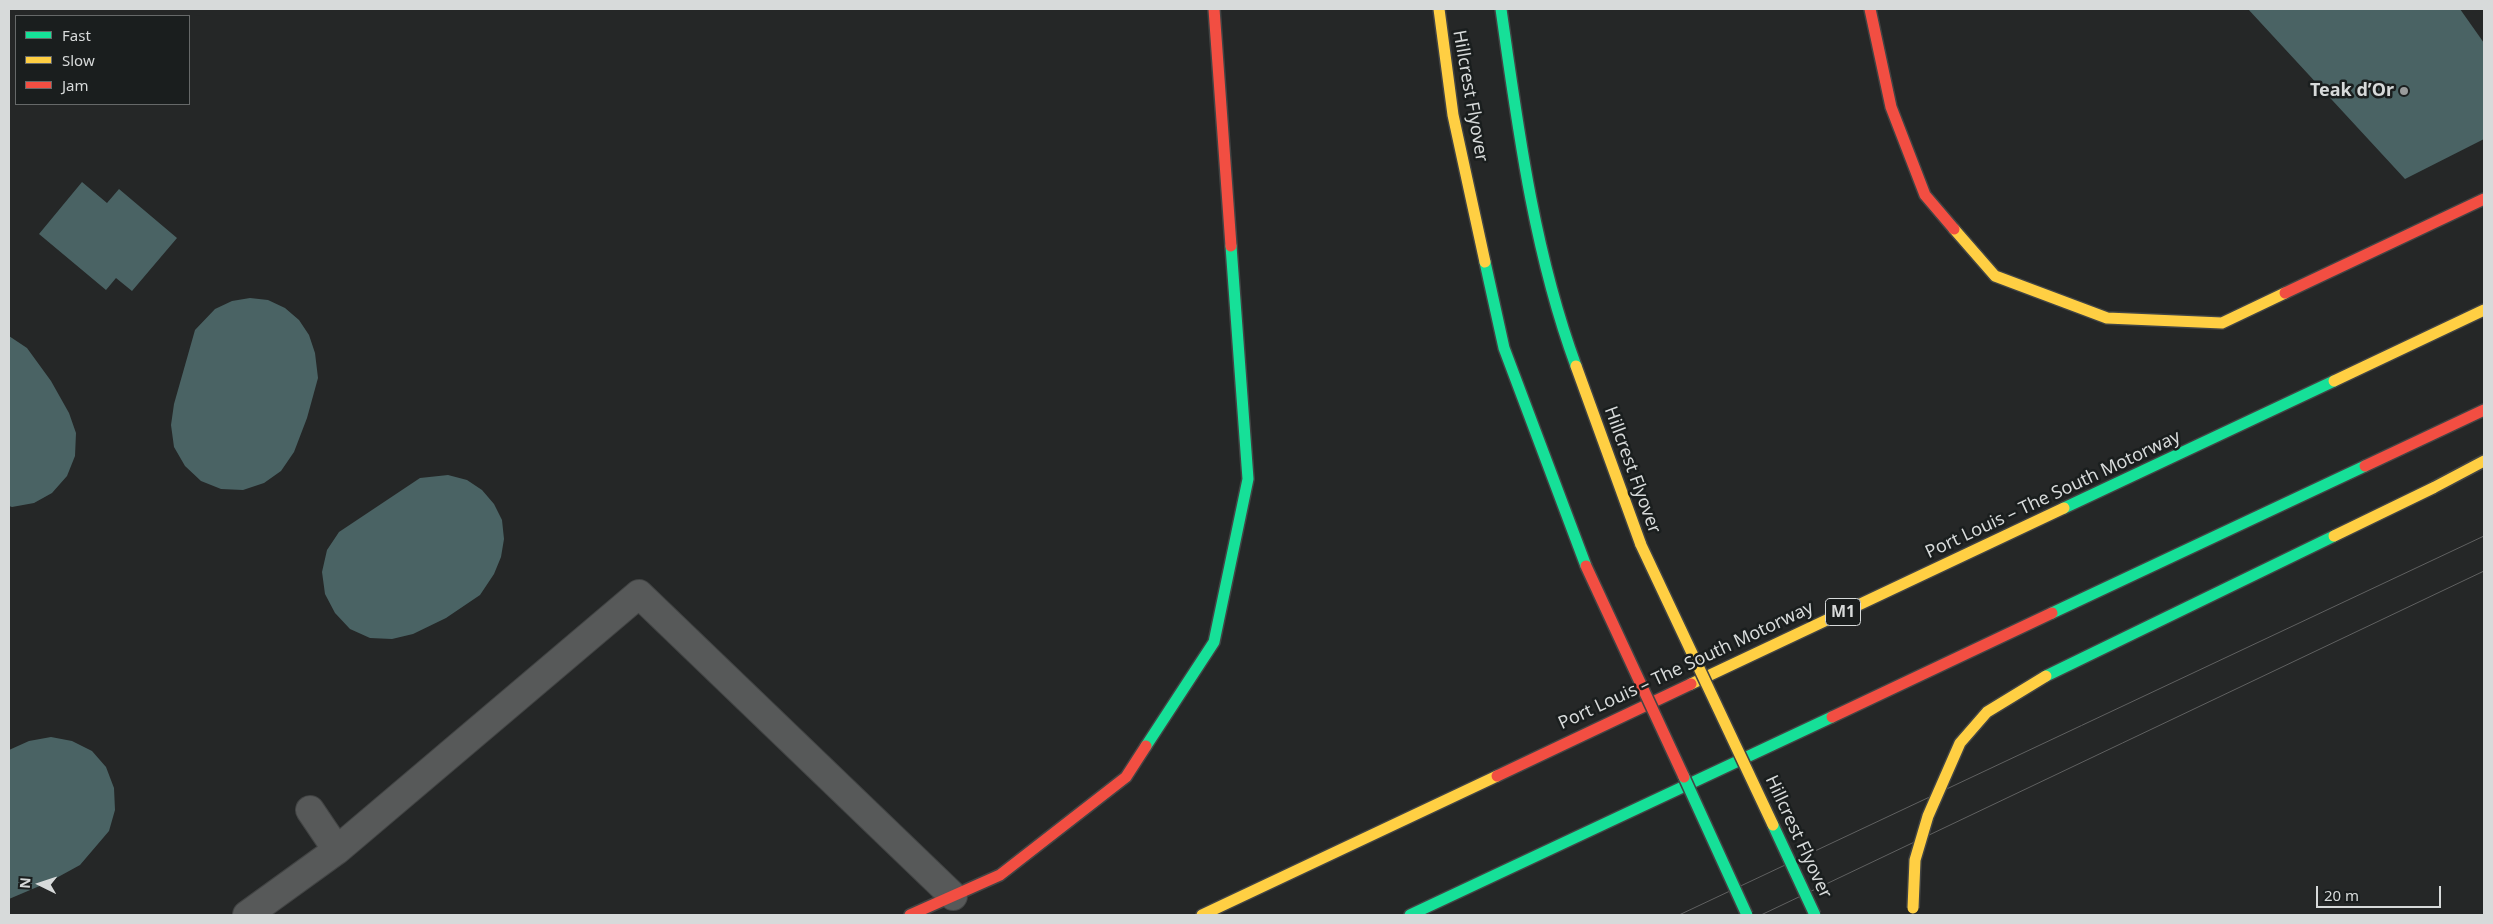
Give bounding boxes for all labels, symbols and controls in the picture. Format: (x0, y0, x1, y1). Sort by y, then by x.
legend (15, 15, 190, 105)
text: Fast (62, 25, 91, 45)
street label: Hillcrest Flyover (1448, 28, 1492, 164)
text: Slow (62, 50, 95, 70)
text: Jam (62, 75, 89, 95)
place label: Teak d’Or (2310, 80, 2394, 102)
marker: Teak d’Or (2398, 85, 2410, 97)
street label: Hillcrest Flyover (1599, 404, 1665, 536)
street label: Port Louis – The South Motorway (1922, 426, 2184, 564)
street label: Port Louis – The South Motorway (1555, 597, 1817, 735)
road number: M1 (1826, 598, 1860, 626)
street label: Hillcrest Flyover (1760, 772, 1836, 902)
north arrow (15, 859, 65, 909)
scale bar (2318, 876, 2443, 908)
text: N (15, 877, 34, 889)
text: 20 m (2324, 885, 2359, 905)

